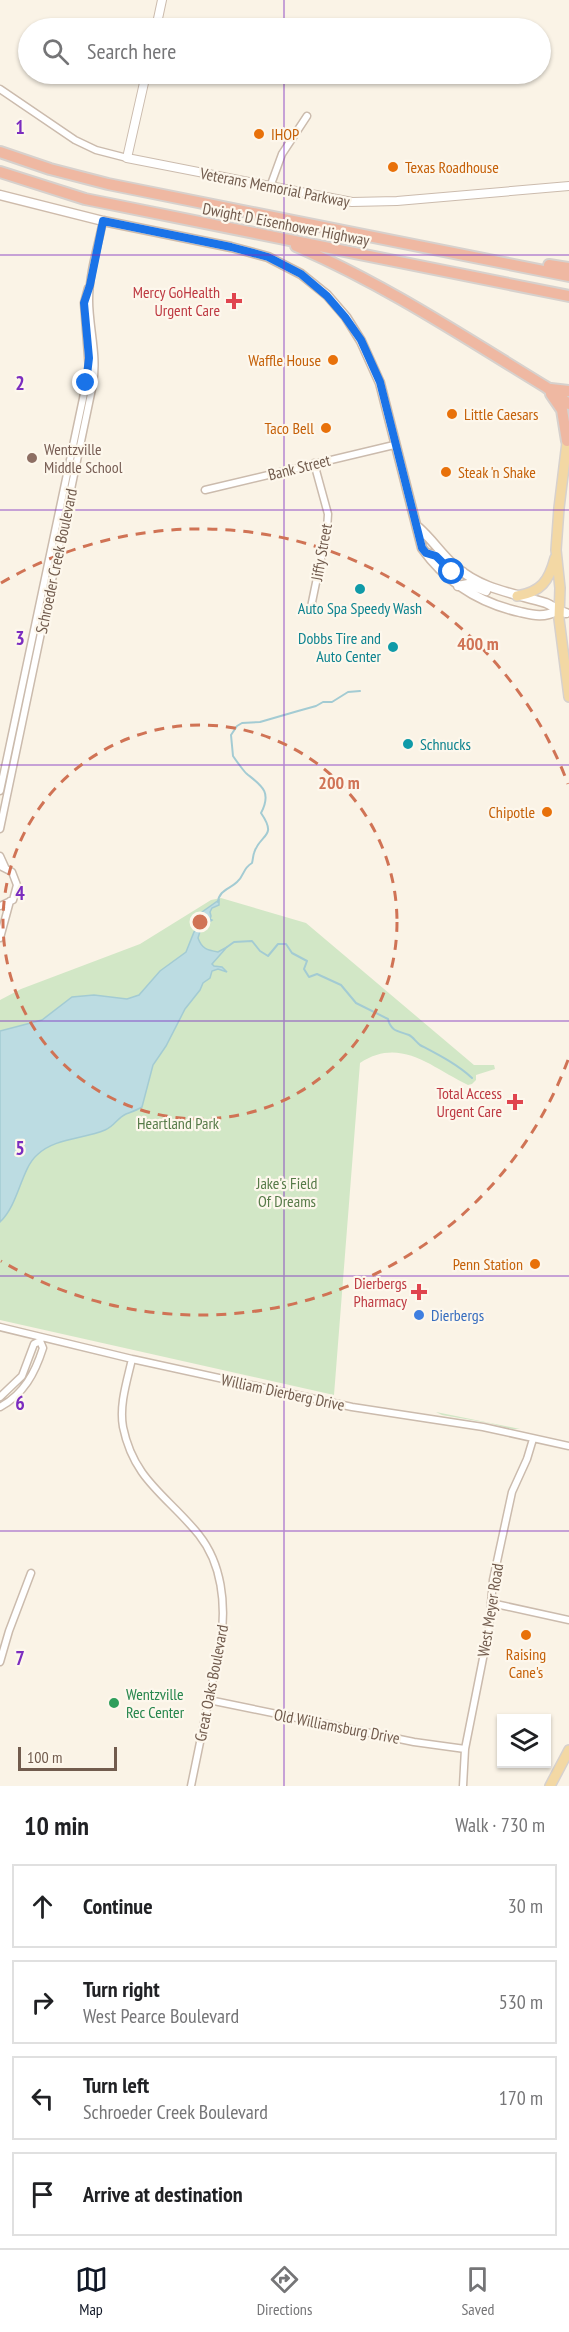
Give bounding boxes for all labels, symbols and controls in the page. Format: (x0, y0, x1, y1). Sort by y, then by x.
search box (18, 18, 551, 84)
icon: search (39, 35, 72, 68)
text: Search here (87, 37, 176, 65)
text: 1 (15, 114, 25, 140)
place label: IHOP (271, 124, 299, 144)
marker: IHOP (252, 127, 266, 141)
place label: Texas Roadhouse (405, 157, 499, 177)
marker: Texas Roadhouse (386, 160, 400, 174)
street label: Veterans Memorial Parkway (198, 163, 351, 211)
street label: Dwight D Eisenhower Highway (201, 198, 371, 250)
place label: Mercy GoHealth Urgent Care (133, 282, 220, 320)
marker: Mercy GoHealth Urgent Care (225, 292, 243, 310)
place label: Waffle House (248, 350, 321, 370)
marker: Waffle House (326, 353, 340, 367)
route end (72, 369, 98, 395)
text: 2 (15, 370, 25, 396)
place label: Little Caesars (464, 404, 538, 424)
marker: Little Caesars (445, 407, 459, 421)
place label: Taco Bell (264, 418, 314, 438)
marker: Taco Bell (319, 421, 333, 435)
place label: Wentzville Middle School (44, 439, 123, 477)
street label: Bank Street (266, 449, 333, 484)
marker: Wentzville Middle School (25, 451, 39, 465)
place label: Steak 'n Shake (458, 462, 536, 482)
marker: Steak 'n Shake (439, 465, 453, 479)
street label: Schroeder Creek Boulevard (31, 486, 81, 635)
street label: Jiffy Street (306, 521, 336, 583)
route start (438, 558, 464, 584)
marker: Auto Spa Speedy Wash (353, 582, 367, 596)
place label: Auto Spa Speedy Wash (298, 598, 422, 618)
text: 3 (15, 625, 25, 651)
place label: Dobbs Tire and Auto Center (298, 628, 382, 666)
text: 400 m (457, 632, 499, 655)
marker: Dobbs Tire and Auto Center (386, 640, 400, 654)
place label: Schnucks (420, 734, 471, 754)
marker: Schnucks (401, 737, 415, 751)
text: 200 m (318, 771, 360, 794)
place label: Chipotle (489, 802, 535, 822)
marker: Chipotle (540, 805, 554, 819)
text: 4 (15, 880, 25, 906)
centre of rings (190, 912, 210, 932)
place label: Total Access Urgent Care (436, 1083, 502, 1121)
marker: Total Access Urgent Care (506, 1093, 524, 1111)
park label: Heartland Park (137, 1113, 220, 1133)
text: 5 (15, 1135, 25, 1161)
park label: Jake's Field Of Dreams (256, 1173, 318, 1211)
place label: Penn Station (453, 1254, 523, 1274)
marker: Penn Station (528, 1257, 542, 1271)
place label: Dierbergs Pharmacy (354, 1273, 407, 1311)
marker: Dierbergs Pharmacy (412, 1285, 426, 1299)
place label: Dierbergs (431, 1305, 484, 1325)
marker: Dierbergs (412, 1308, 426, 1322)
street label: William Dierberg Drive (220, 1369, 346, 1415)
text: 6 (15, 1390, 25, 1416)
street label: West Meyer Road (473, 1562, 507, 1658)
street label: Great Oaks Boulevard (190, 1623, 232, 1743)
marker: Raising Cane's (519, 1628, 533, 1642)
place label: Raising Cane's (506, 1644, 546, 1682)
text: 7 (15, 1645, 25, 1671)
place label: Wentzville Rec Center (126, 1684, 185, 1722)
marker: Wentzville Rec Center (107, 1696, 121, 1710)
street label: Old Williamsburg Drive (272, 1704, 402, 1748)
map controls (497, 1714, 551, 1768)
button: layers (497, 1714, 551, 1768)
scale bar (18, 1744, 117, 1772)
text: 100 m (27, 1747, 62, 1767)
text: 10 min (24, 1809, 89, 1842)
text: Walk · 730 m (455, 1812, 545, 1838)
icon: ahead (26, 1890, 59, 1923)
text: Continue (83, 1892, 153, 1920)
text: 30 m (508, 1893, 543, 1919)
text: Turn right (83, 1975, 160, 2003)
icon: right (26, 1986, 59, 2019)
text: 530 m (499, 1989, 543, 2015)
text: West Pearce Boulevard (83, 2003, 239, 2029)
text: Turn left (83, 2071, 149, 2099)
icon: left (26, 2082, 59, 2115)
text: 170 m (499, 2085, 543, 2111)
text: Schroeder Creek Boulevard (83, 2099, 268, 2125)
icon: arrive (26, 2178, 59, 2211)
text: Arrive at destination (83, 2180, 243, 2208)
tab: Map (75, 2263, 108, 2319)
tab: Directions (257, 2263, 312, 2319)
tab: Saved (461, 2263, 494, 2319)

